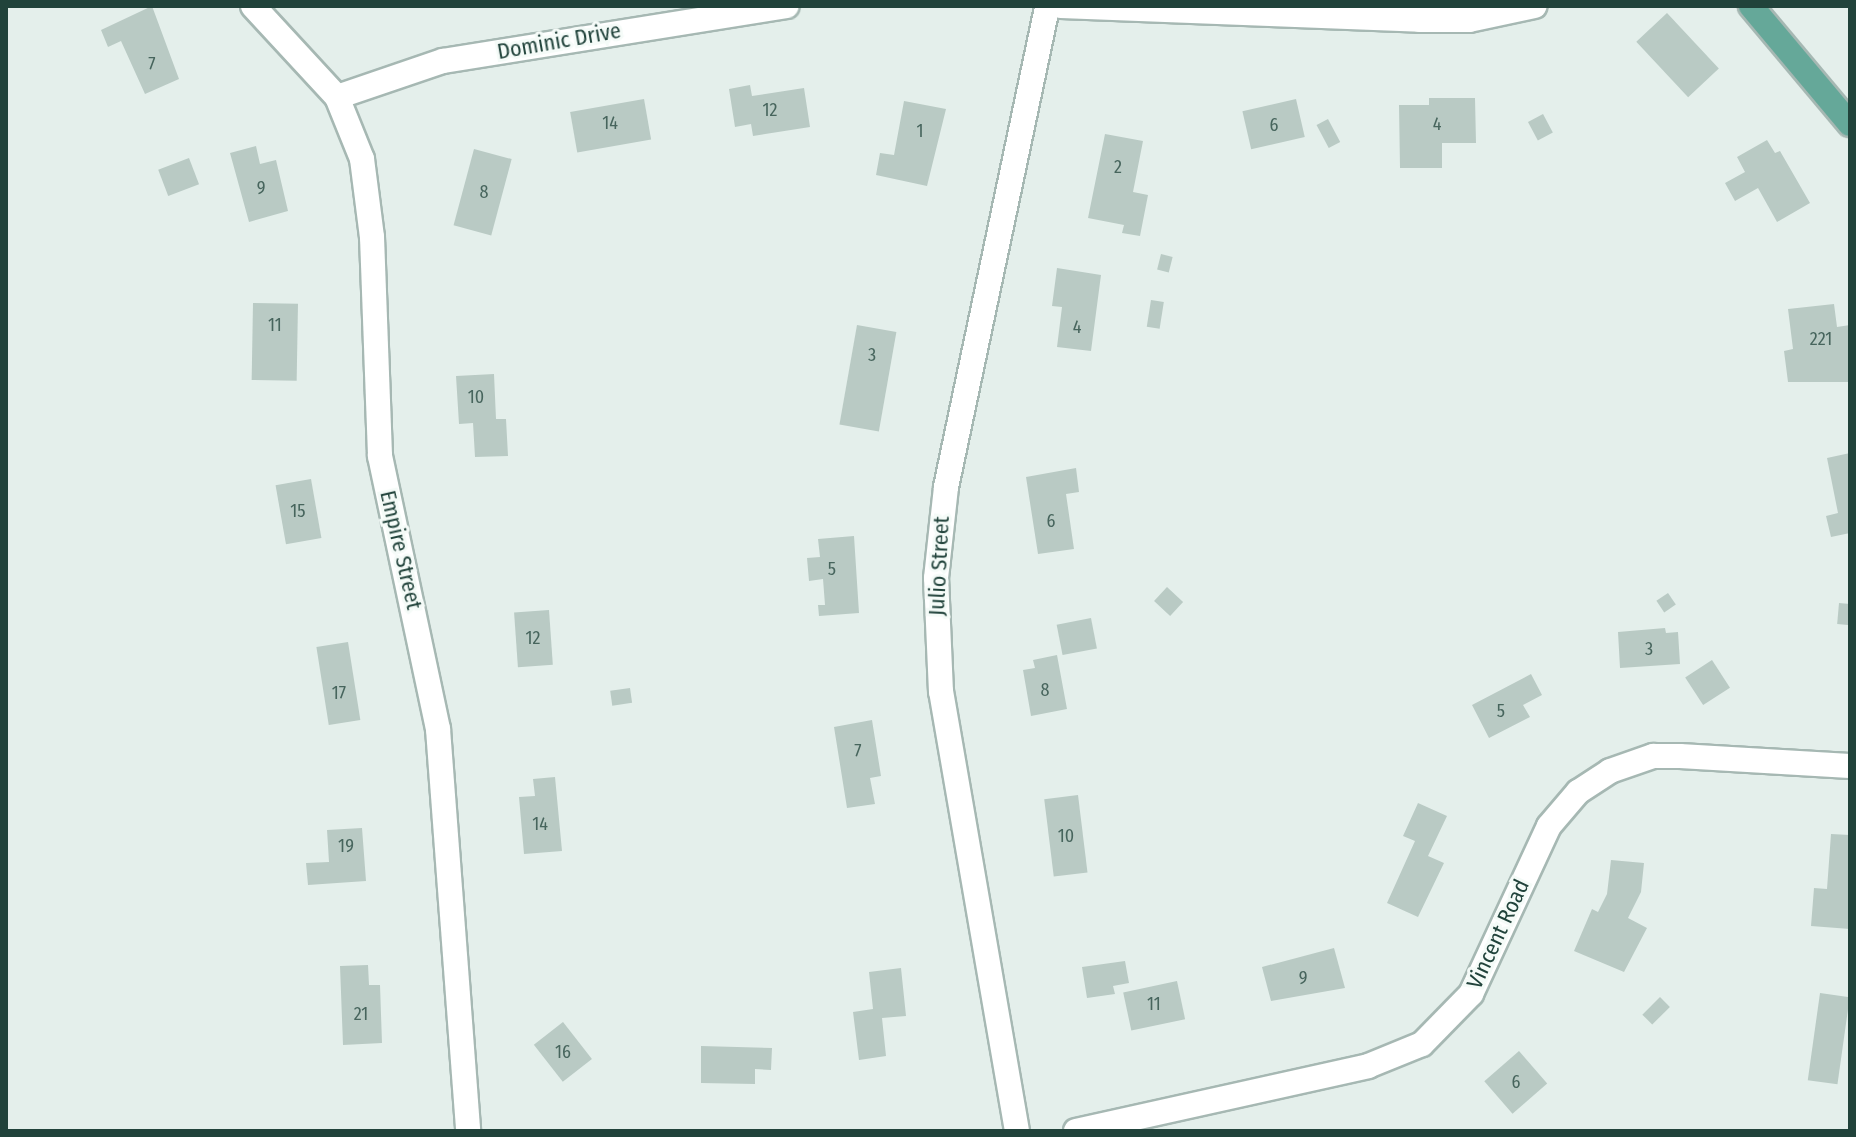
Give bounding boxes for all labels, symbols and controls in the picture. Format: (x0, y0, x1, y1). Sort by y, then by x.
street label: Dominic Drive (495, 17, 623, 65)
house number: 7 (148, 53, 156, 75)
house number: 12 (763, 99, 777, 121)
house number: 14 (602, 112, 618, 134)
house number: 4 (1433, 113, 1441, 135)
house number: 6 (1270, 114, 1278, 136)
house number: 1 (916, 120, 924, 142)
house number: 2 (1114, 156, 1122, 178)
house number: 9 (257, 177, 265, 199)
house number: 8 (480, 181, 488, 203)
house number: 11 (268, 314, 282, 336)
house number: 4 (1073, 316, 1081, 338)
house number: 221 (1810, 328, 1832, 350)
house number: 3 (868, 344, 876, 366)
house number: 10 (468, 386, 484, 408)
street label: Empire Street (374, 488, 428, 612)
house number: 15 (290, 500, 306, 522)
house number: 6 (1047, 510, 1055, 532)
street label: Julio Street (923, 516, 955, 616)
house number: 5 (828, 558, 836, 580)
house number: 12 (526, 627, 540, 649)
house number: 3 (1645, 638, 1653, 660)
house number: 8 (1041, 679, 1049, 701)
house number: 17 (332, 682, 346, 704)
house number: 5 (1497, 700, 1505, 722)
house number: 7 (854, 740, 862, 762)
house number: 14 (532, 813, 548, 835)
house number: 10 (1058, 825, 1074, 847)
house number: 19 (338, 835, 354, 857)
street label: Vincent Road (1461, 875, 1535, 993)
house number: 9 (1299, 967, 1307, 989)
house number: 11 (1147, 993, 1161, 1015)
house number: 21 (354, 1003, 368, 1025)
house number: 16 (555, 1041, 571, 1063)
house number: 6 (1512, 1071, 1520, 1093)

